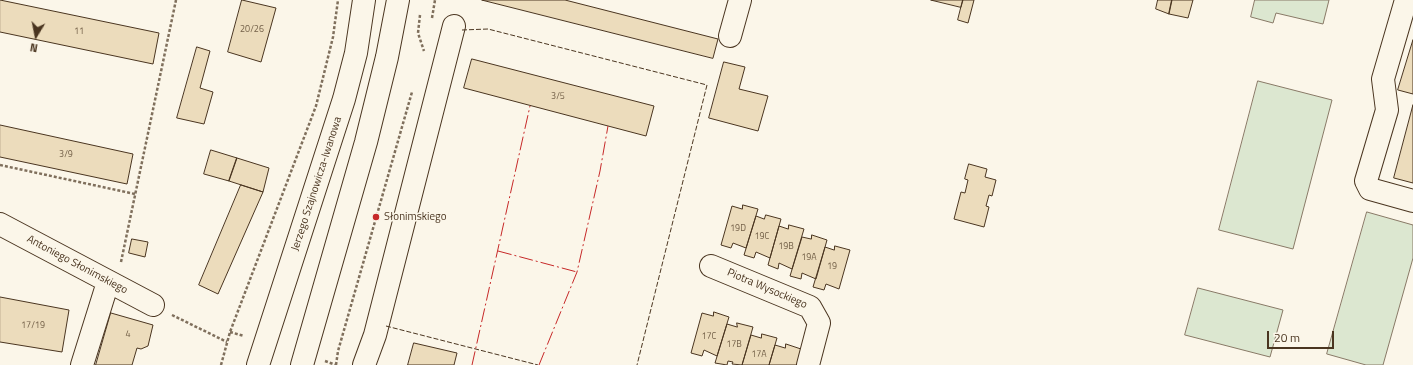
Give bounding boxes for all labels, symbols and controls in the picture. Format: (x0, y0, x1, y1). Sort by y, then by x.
north arrow (16, 16, 56, 56)
house number: 20/26 (240, 25, 264, 35)
house number: 11 (74, 27, 84, 37)
text: N (29, 39, 39, 56)
house number: 3/5 (551, 92, 565, 102)
street label: Jerzego Szajnowicza-Iwanowa (289, 115, 345, 253)
house number: 3/9 (59, 150, 73, 160)
place label: Słonimskiego (384, 210, 447, 224)
marker: Słonimskiego (371, 212, 381, 222)
house number: 19D (730, 224, 746, 234)
house number: 19C (755, 232, 769, 242)
street label: Antoniego Słonimskiego (24, 233, 130, 297)
house number: 19B (778, 242, 794, 252)
house number: 19A (801, 253, 817, 263)
house number: 19 (827, 262, 837, 272)
street label: Piotra Wysockiego (725, 266, 809, 312)
house number: 17/19 (21, 321, 45, 331)
scale bar (1269, 323, 1336, 349)
text: 20 m (1274, 328, 1300, 347)
house number: 4 (125, 330, 131, 340)
house number: 17C (702, 332, 716, 342)
house number: 17B (726, 340, 742, 350)
house number: 17A (751, 350, 767, 360)

